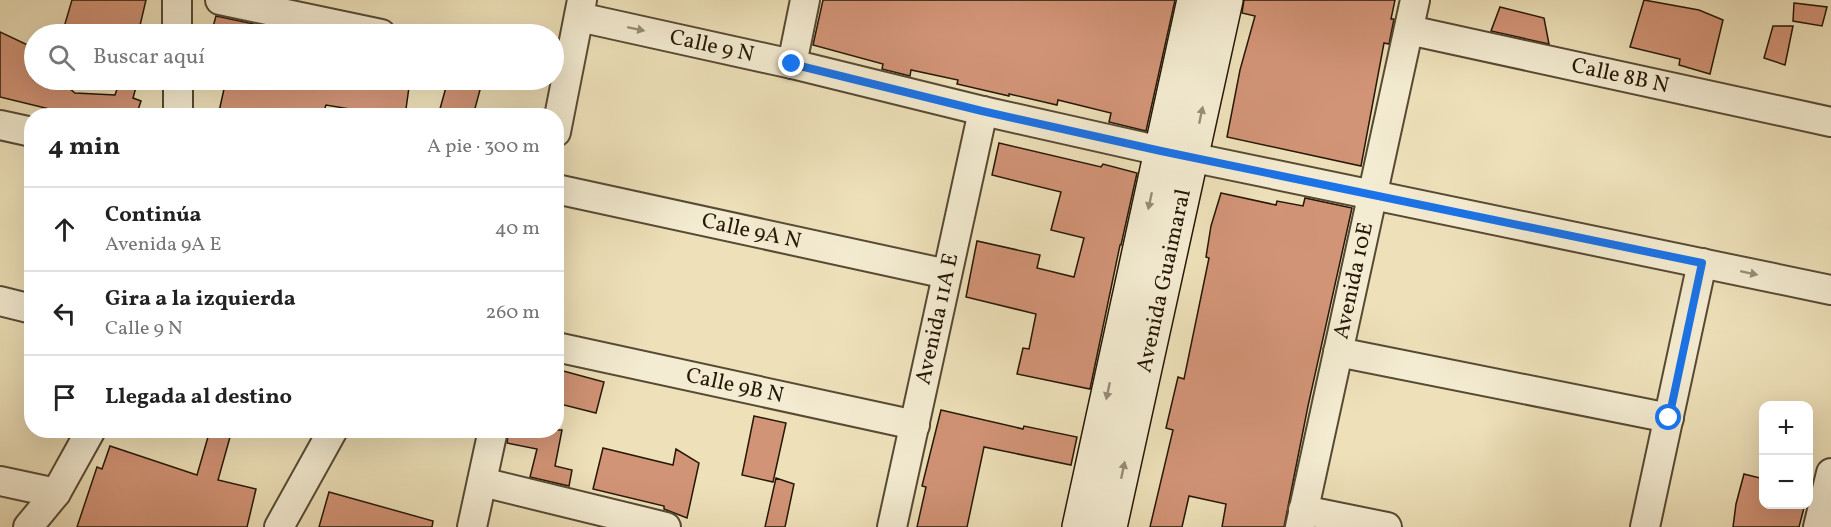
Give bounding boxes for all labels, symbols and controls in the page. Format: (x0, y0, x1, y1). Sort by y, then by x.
street label: Calle 9 N (667, 22, 757, 71)
search box (24, 24, 564, 90)
one-way arrow (627, 25, 646, 34)
icon: search (45, 41, 78, 74)
text: Buscar aquí (93, 42, 205, 73)
route end (778, 50, 804, 76)
street label: Calle 8B N (1568, 50, 1672, 102)
one-way arrow (1197, 106, 1206, 125)
text: 4 min (48, 129, 120, 165)
text: A pie · 300 m (427, 133, 540, 161)
street label: Avenida Guaimaral (1129, 186, 1199, 375)
one-way arrow (1145, 191, 1154, 210)
text: Continúa (105, 200, 202, 231)
street label: Calle 9A N (699, 206, 804, 257)
icon: ahead (48, 213, 81, 246)
text: 40 m (495, 215, 540, 243)
street label: Avenida 10E (1326, 220, 1382, 342)
text: Avenida 9A E (105, 231, 221, 259)
street label: Avenida 11A E (908, 250, 967, 388)
one-way arrow (1740, 269, 1759, 278)
text: Gira a la izquierda (105, 284, 296, 315)
icon: left (48, 297, 81, 330)
text: 260 m (485, 299, 540, 327)
text: Calle 9 N (105, 315, 183, 343)
street label: Calle 9B N (683, 360, 787, 412)
icon: arrive (48, 381, 81, 414)
text: Llegada al destino (105, 382, 292, 413)
one-way arrow (1103, 382, 1113, 400)
map controls (1759, 401, 1813, 509)
button: + (1759, 401, 1813, 455)
route start (1655, 404, 1681, 430)
button: − (1759, 455, 1813, 509)
one-way arrow (1119, 460, 1128, 479)

